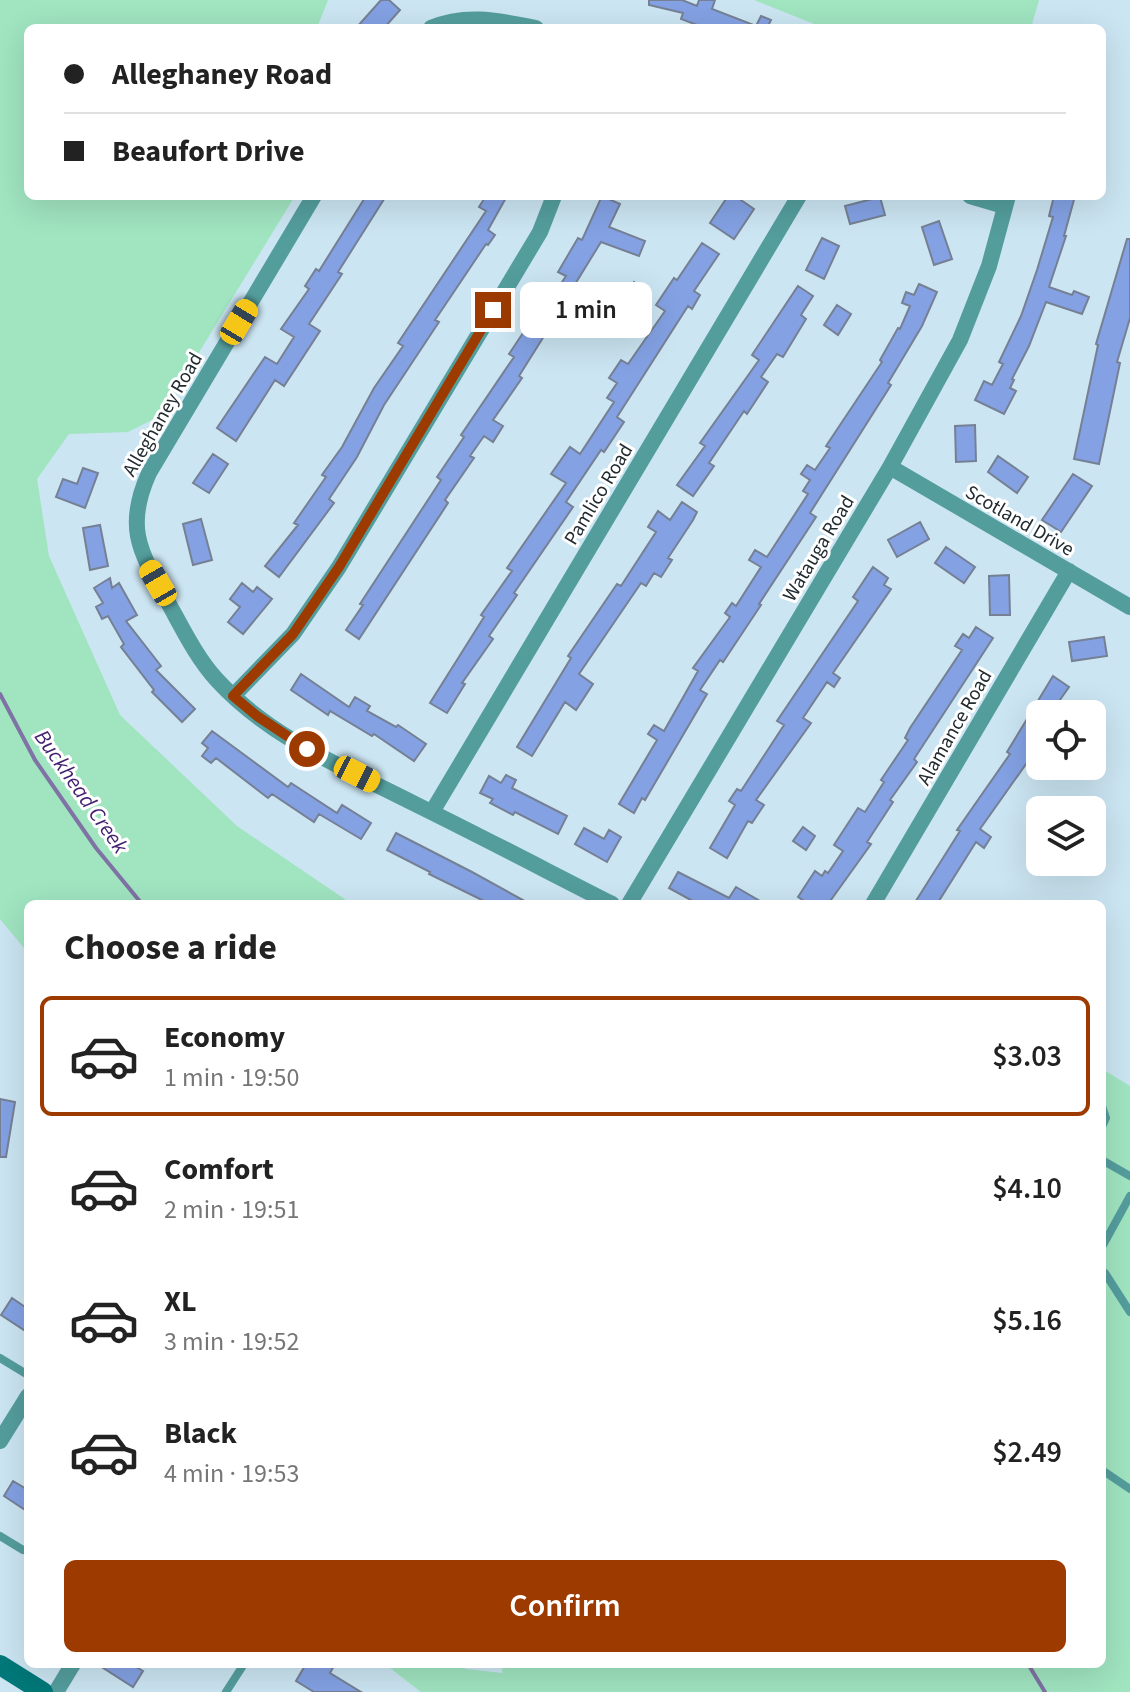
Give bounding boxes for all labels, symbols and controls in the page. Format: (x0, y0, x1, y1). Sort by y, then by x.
text: Alleghaney Road (112, 53, 332, 96)
text: Beaufort Drive (112, 130, 304, 173)
callout: 1 min (521, 282, 653, 338)
text: 1 min (555, 291, 617, 328)
route end (475, 292, 511, 328)
car (216, 295, 262, 349)
street label: Alleghaney Road (116, 347, 210, 482)
street label: Pamlico Road (558, 439, 640, 550)
street label: Scotland Drive (960, 478, 1079, 563)
street label: Watauga Road (776, 490, 862, 607)
car (136, 556, 180, 610)
street label: Alamance Road (910, 665, 999, 790)
map controls (1026, 700, 1106, 876)
button: locate (1026, 700, 1106, 780)
water label: Buckhead Creek (26, 723, 136, 861)
route start (289, 731, 325, 767)
car (330, 752, 384, 796)
button: layers (1026, 796, 1106, 876)
text: Choose a ride (64, 922, 277, 973)
text: Economy (164, 1016, 285, 1059)
icon: car (68, 1020, 140, 1092)
text: $3.03 (992, 1035, 1062, 1078)
text: 1 min · 19:50 (164, 1059, 299, 1096)
text: Comfort (164, 1148, 274, 1191)
icon: car (68, 1152, 140, 1224)
text: $4.10 (992, 1167, 1062, 1210)
text: 2 min · 19:51 (164, 1191, 299, 1228)
text: XL (164, 1280, 197, 1323)
icon: car (68, 1284, 140, 1356)
text: $5.16 (992, 1299, 1062, 1342)
text: 3 min · 19:52 (164, 1323, 299, 1360)
text: Black (164, 1412, 237, 1455)
icon: car (68, 1416, 140, 1488)
text: $2.49 (992, 1431, 1062, 1474)
text: 4 min · 19:53 (164, 1455, 299, 1492)
button: Confirm (64, 1560, 1066, 1652)

